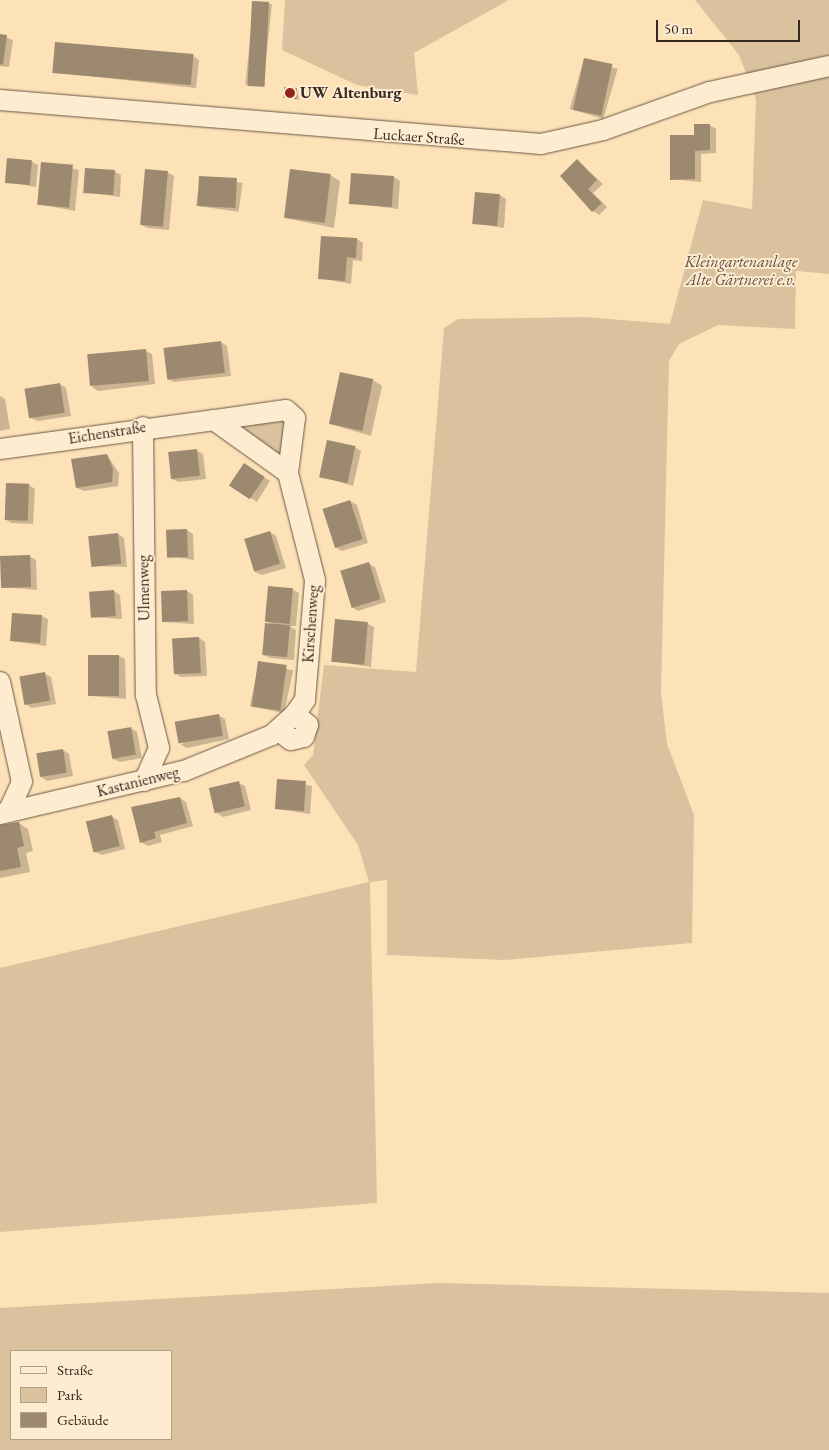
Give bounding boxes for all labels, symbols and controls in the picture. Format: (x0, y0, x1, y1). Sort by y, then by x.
scale bar (659, 10, 803, 42)
text: 50 m (664, 19, 693, 38)
place label: UW Altenburg (300, 83, 401, 103)
marker: UW Altenburg (284, 87, 296, 99)
street label: Luckaer Straße (373, 124, 465, 150)
park label: Kleingartenanlage Alte Gärtnerei e.v. (685, 252, 797, 290)
street label: Eichenstraße (67, 417, 147, 449)
street label: Ulmenweg (134, 555, 154, 621)
street label: Kirschenweg (299, 584, 323, 664)
street label: Kastanienweg (95, 762, 181, 802)
legend (10, 1350, 172, 1440)
text: Straße (57, 1360, 93, 1379)
text: Park (57, 1385, 83, 1404)
text: Gebäude (57, 1410, 109, 1429)

